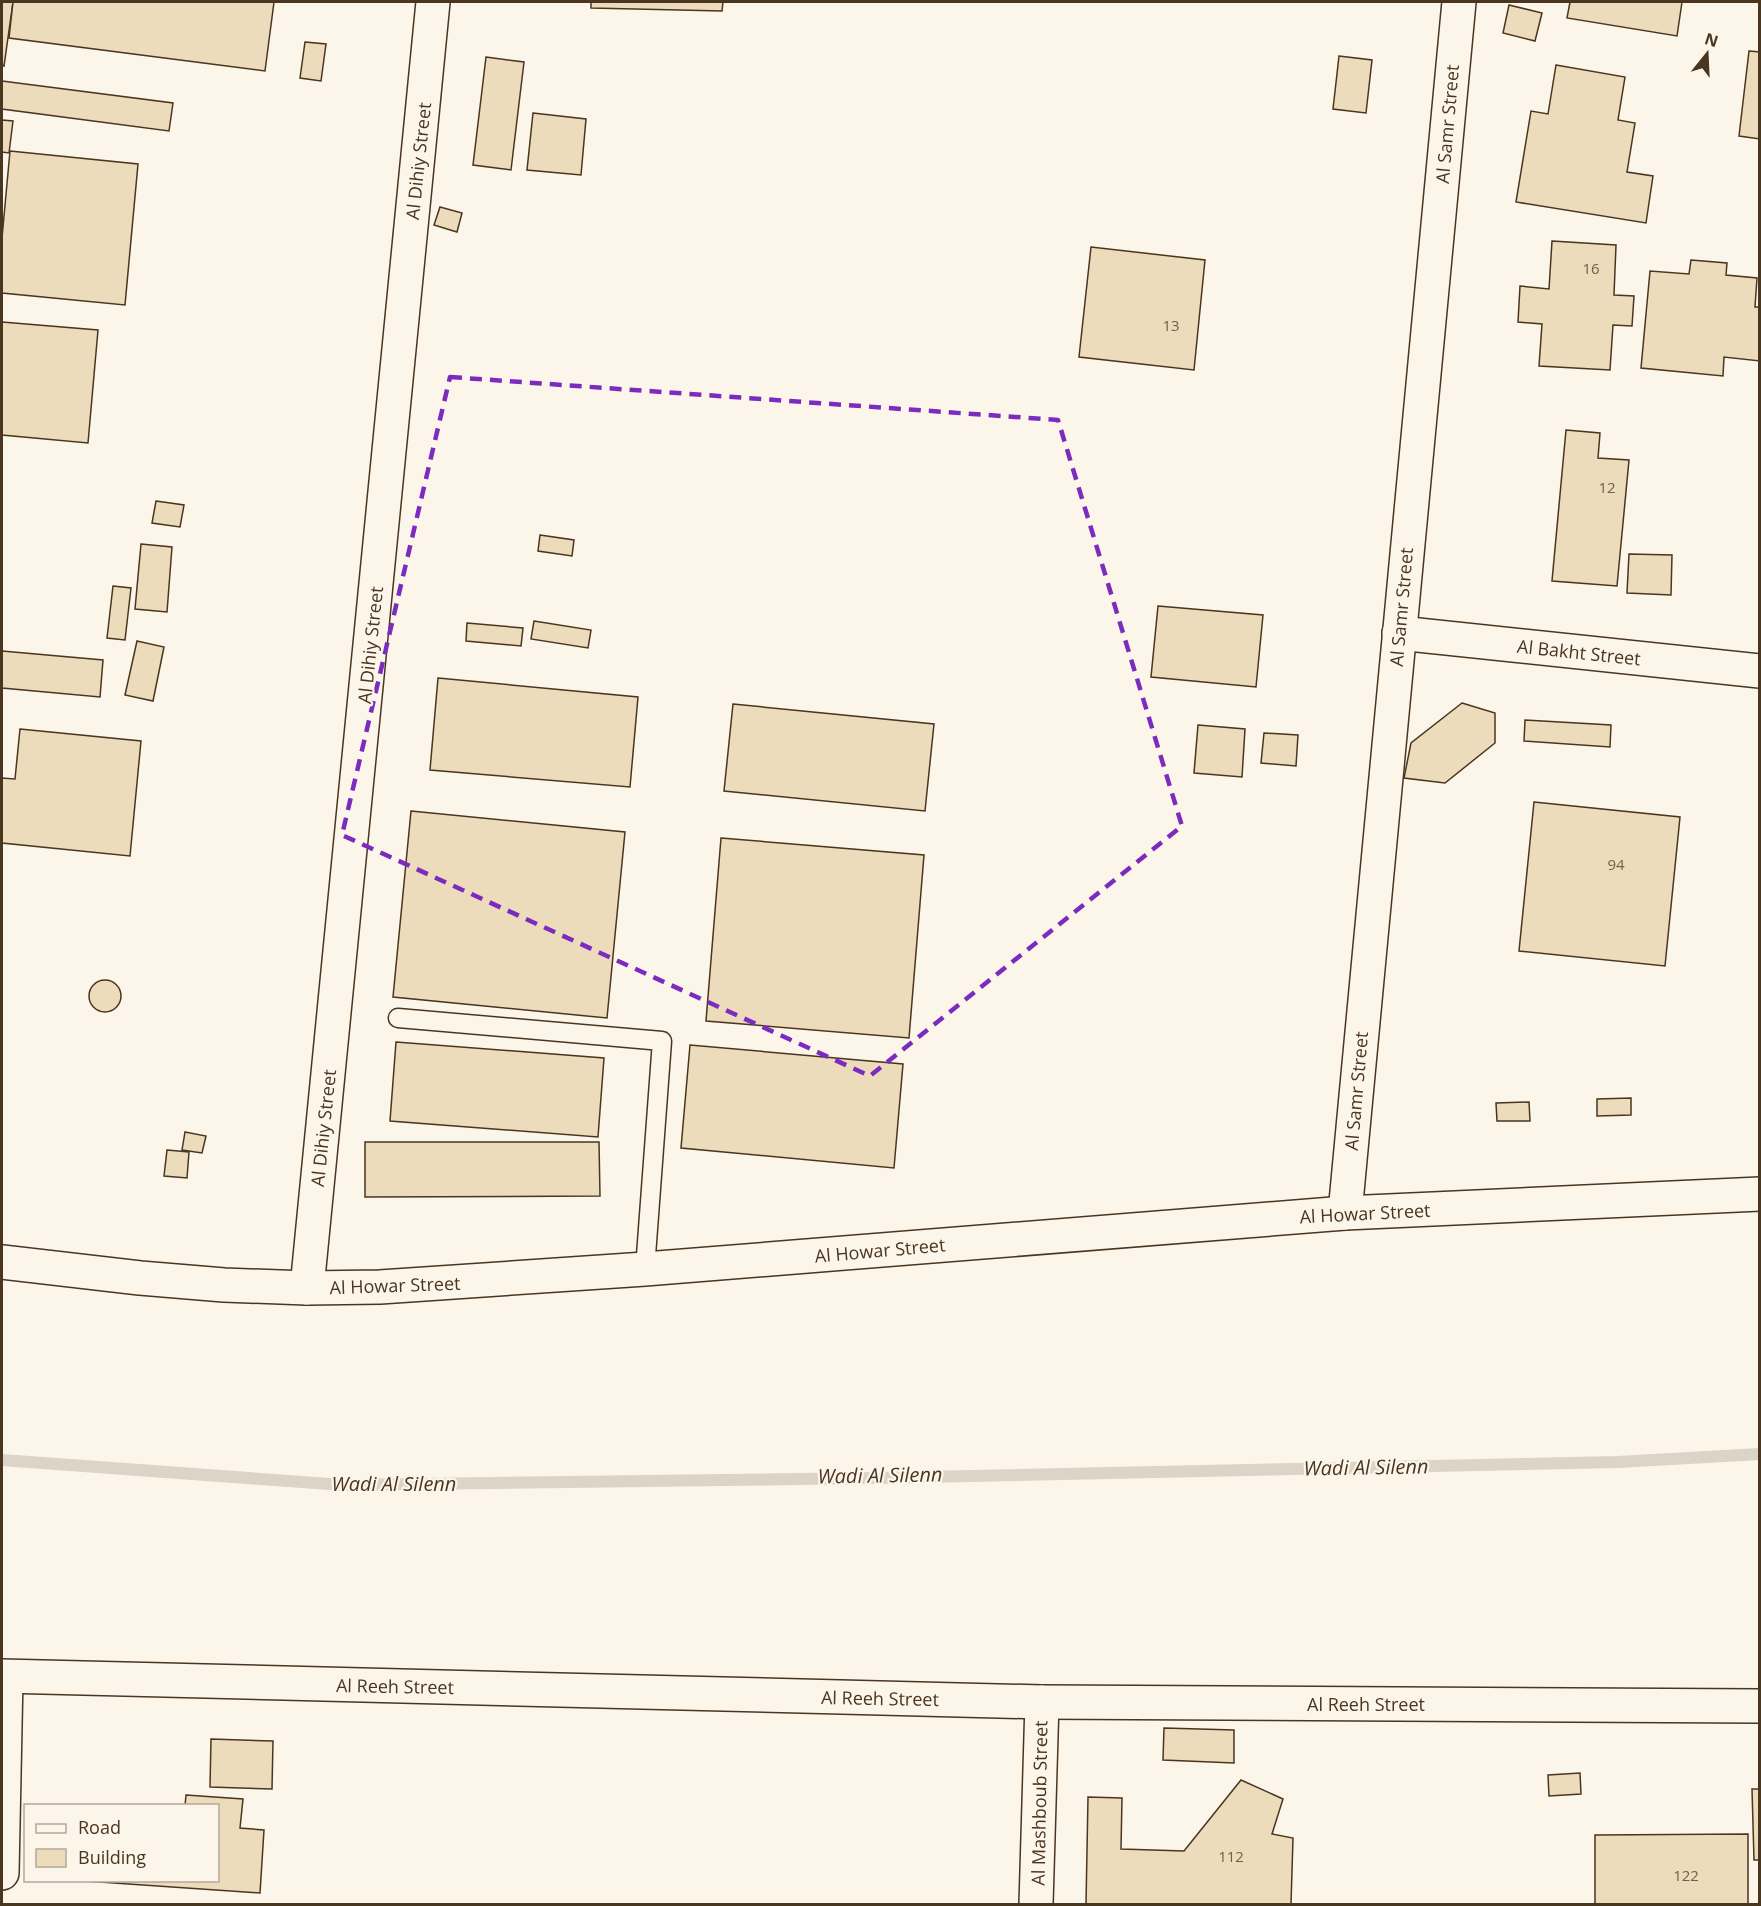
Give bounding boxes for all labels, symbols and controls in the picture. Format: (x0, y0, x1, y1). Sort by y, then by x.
north arrow (1677, 24, 1737, 84)
text: N (1702, 27, 1721, 52)
street label: Al Samr Street (1430, 63, 1464, 185)
street label: Al Dihiy Street (400, 101, 436, 221)
house number: 16 (1582, 258, 1600, 278)
house number: 13 (1162, 315, 1180, 335)
house number: 12 (1598, 477, 1616, 497)
street label: Al Samr Street (1384, 546, 1418, 668)
street label: Al Dihiy Street (352, 585, 388, 705)
street label: Al Bakht Street (1516, 634, 1642, 670)
house number: 94 (1607, 854, 1625, 874)
street label: Al Samr Street (1339, 1030, 1373, 1152)
street label: Al Dihiy Street (305, 1068, 341, 1188)
street label: Al Howar Street (1299, 1198, 1431, 1228)
street label: Al Howar Street (814, 1232, 946, 1268)
street label: Al Howar Street (329, 1271, 461, 1299)
water label: Wadi Al Silenn (1303, 1452, 1429, 1482)
water label: Wadi Al Silenn (817, 1460, 943, 1490)
water label: Wadi Al Silenn (332, 1470, 456, 1497)
street label: Al Reeh Street (336, 1673, 454, 1699)
street label: Al Reeh Street (821, 1685, 939, 1711)
street label: Al Reeh Street (1307, 1692, 1425, 1716)
street label: Al Mashboub Street (1026, 1720, 1052, 1886)
legend (24, 1804, 219, 1882)
text: Road (78, 1815, 121, 1839)
text: Building (78, 1845, 146, 1869)
house number: 112 (1218, 1846, 1244, 1866)
house number: 122 (1673, 1865, 1699, 1885)

